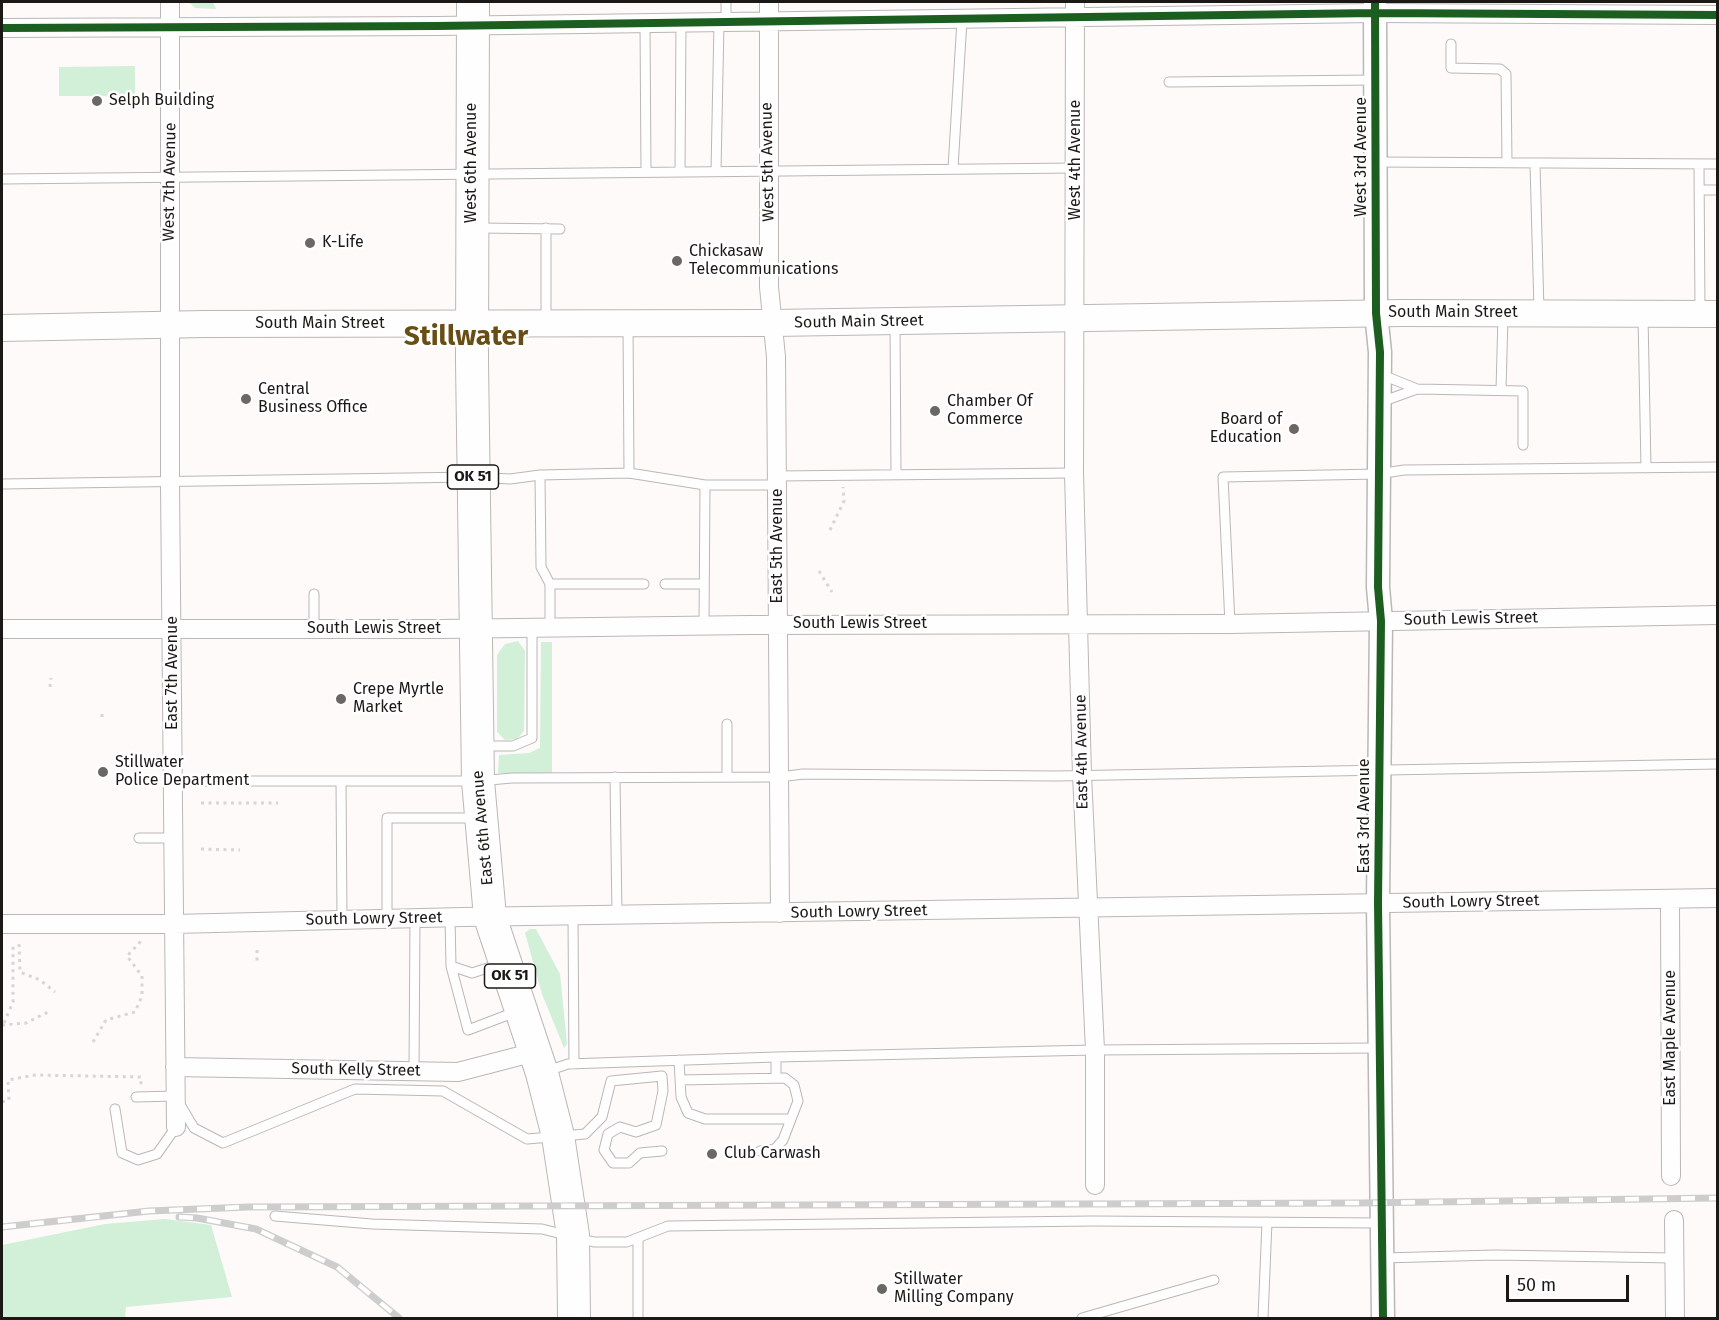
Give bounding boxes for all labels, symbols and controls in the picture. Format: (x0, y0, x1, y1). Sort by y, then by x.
place label: Selph Building (109, 91, 214, 111)
marker: Selph Building (90, 94, 104, 108)
street label: West 3rd Avenue (1352, 97, 1372, 217)
street label: West 4th Avenue (1066, 100, 1086, 220)
street label: West 5th Avenue (757, 102, 779, 222)
street label: West 6th Avenue (462, 103, 482, 223)
street label: West 7th Avenue (159, 122, 181, 242)
place label: K-Life (322, 233, 364, 253)
marker: K-Life (303, 236, 317, 250)
place label: Chickasaw Telecommunications (689, 242, 838, 280)
marker: Chickasaw Telecommunications (670, 254, 684, 268)
street label: South Main Street (1388, 303, 1518, 323)
street label: South Main Street (794, 311, 924, 333)
street label: South Main Street (255, 314, 385, 334)
district label: Stillwater (404, 320, 528, 354)
place label: Central Business Office (258, 380, 368, 418)
marker: Central Business Office (239, 392, 253, 406)
place label: Chamber Of Commerce (947, 392, 1033, 430)
marker: Chamber Of Commerce (928, 404, 942, 418)
place label: Board of Education (1210, 410, 1282, 448)
marker: Board of Education (1287, 422, 1301, 436)
road number: OK 51 (448, 465, 498, 489)
street label: East 5th Avenue (768, 489, 788, 603)
street label: South Lewis Street (1404, 608, 1538, 630)
street label: South Lewis Street (793, 614, 927, 634)
street label: East 7th Avenue (163, 616, 183, 730)
street label: South Lewis Street (307, 619, 441, 639)
place label: Crepe Myrtle Market (353, 680, 444, 718)
marker: Crepe Myrtle Market (334, 692, 348, 706)
street label: East 4th Avenue (1071, 694, 1093, 810)
place label: Stillwater Police Department (115, 753, 249, 791)
street label: East 3rd Avenue (1355, 759, 1375, 873)
marker: Stillwater Police Department (96, 765, 110, 779)
street label: East 6th Avenue (468, 770, 498, 886)
street label: South Lowry Street (1402, 891, 1540, 913)
street label: South Lowry Street (790, 901, 928, 923)
street label: South Lowry Street (305, 908, 443, 930)
road number: OK 51 (484, 964, 536, 988)
street label: East Maple Avenue (1661, 970, 1681, 1106)
street label: South Kelly Street (291, 1059, 421, 1081)
place label: Club Carwash (724, 1144, 821, 1164)
marker: Club Carwash (705, 1147, 719, 1161)
scale bar (1509, 1263, 1632, 1301)
place label: Stillwater Milling Company (894, 1270, 1014, 1308)
text: 50 m (1517, 1274, 1556, 1296)
marker: Stillwater Milling Company (875, 1282, 889, 1296)

